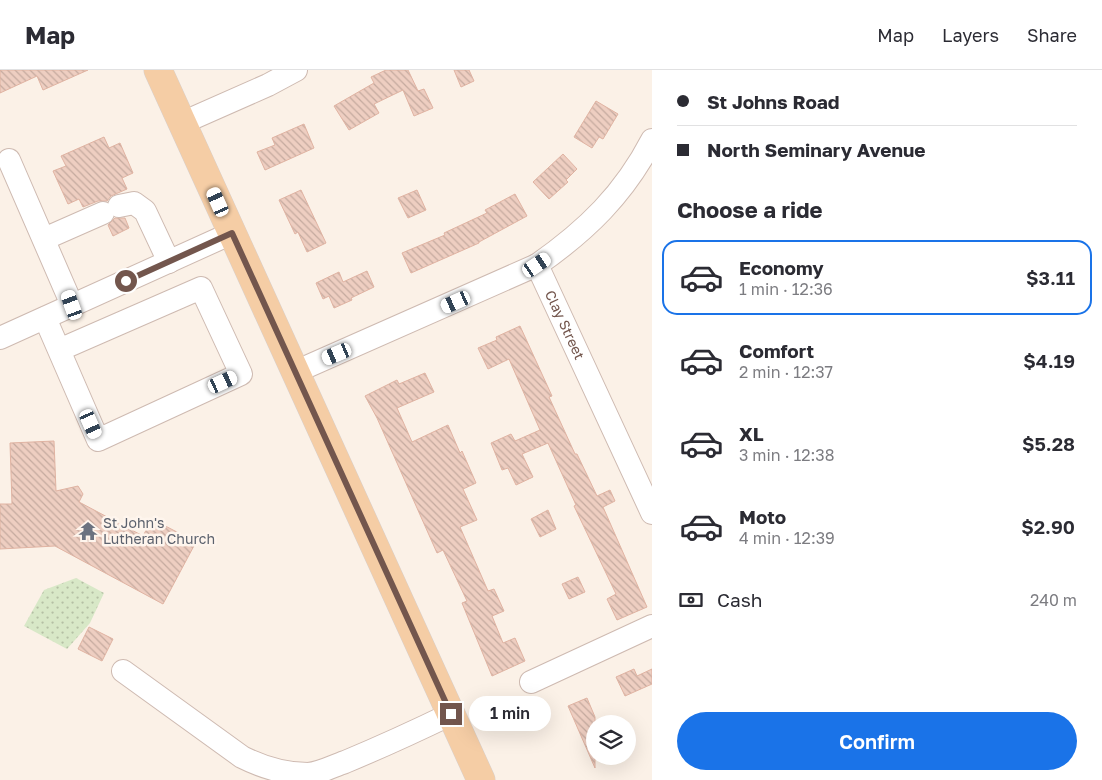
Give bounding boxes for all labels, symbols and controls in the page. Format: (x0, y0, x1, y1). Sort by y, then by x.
text: Map (25, 20, 75, 49)
text: Map (877, 24, 914, 46)
text: Layers (942, 24, 999, 46)
text: Share (1027, 24, 1077, 46)
text: St Johns Road (707, 90, 840, 113)
text: North Seminary Avenue (707, 138, 926, 161)
car (205, 185, 230, 219)
text: Choose a ride (677, 196, 823, 223)
car (520, 250, 553, 280)
icon: car (679, 255, 724, 300)
text: Economy (739, 256, 824, 279)
text: $3.11 (1026, 266, 1075, 289)
route start (115, 270, 137, 292)
text: 1 min · 12:36 (739, 279, 833, 299)
street label: Clay Street (542, 287, 589, 362)
car (59, 288, 84, 322)
car (439, 289, 472, 315)
icon: car (679, 338, 724, 383)
text: Comfort (739, 339, 814, 362)
car (320, 341, 353, 367)
text: $4.19 (1023, 349, 1075, 372)
text: 2 min · 12:37 (739, 362, 833, 382)
car (206, 369, 239, 395)
car (78, 407, 103, 441)
icon: car (679, 421, 724, 466)
text: XL (739, 422, 764, 445)
text: $5.28 (1022, 432, 1075, 455)
text: 3 min · 12:38 (739, 445, 834, 465)
icon: car (679, 504, 724, 549)
text: Moto (739, 505, 786, 528)
place label: St John's Lutheran Church (103, 514, 215, 547)
text: $2.90 (1021, 515, 1075, 538)
temple icon: St John's Lutheran Church (77, 520, 99, 542)
text: 4 min · 12:39 (739, 528, 835, 548)
icon: cash (677, 586, 705, 614)
text: Cash (717, 588, 762, 611)
text: 240 m (1030, 590, 1077, 610)
callout: 1 min (468, 696, 551, 732)
route end (440, 703, 462, 725)
text: 1 min (490, 703, 530, 723)
button: Confirm (677, 712, 1077, 770)
map controls (586, 715, 636, 765)
button: layers (586, 715, 636, 765)

